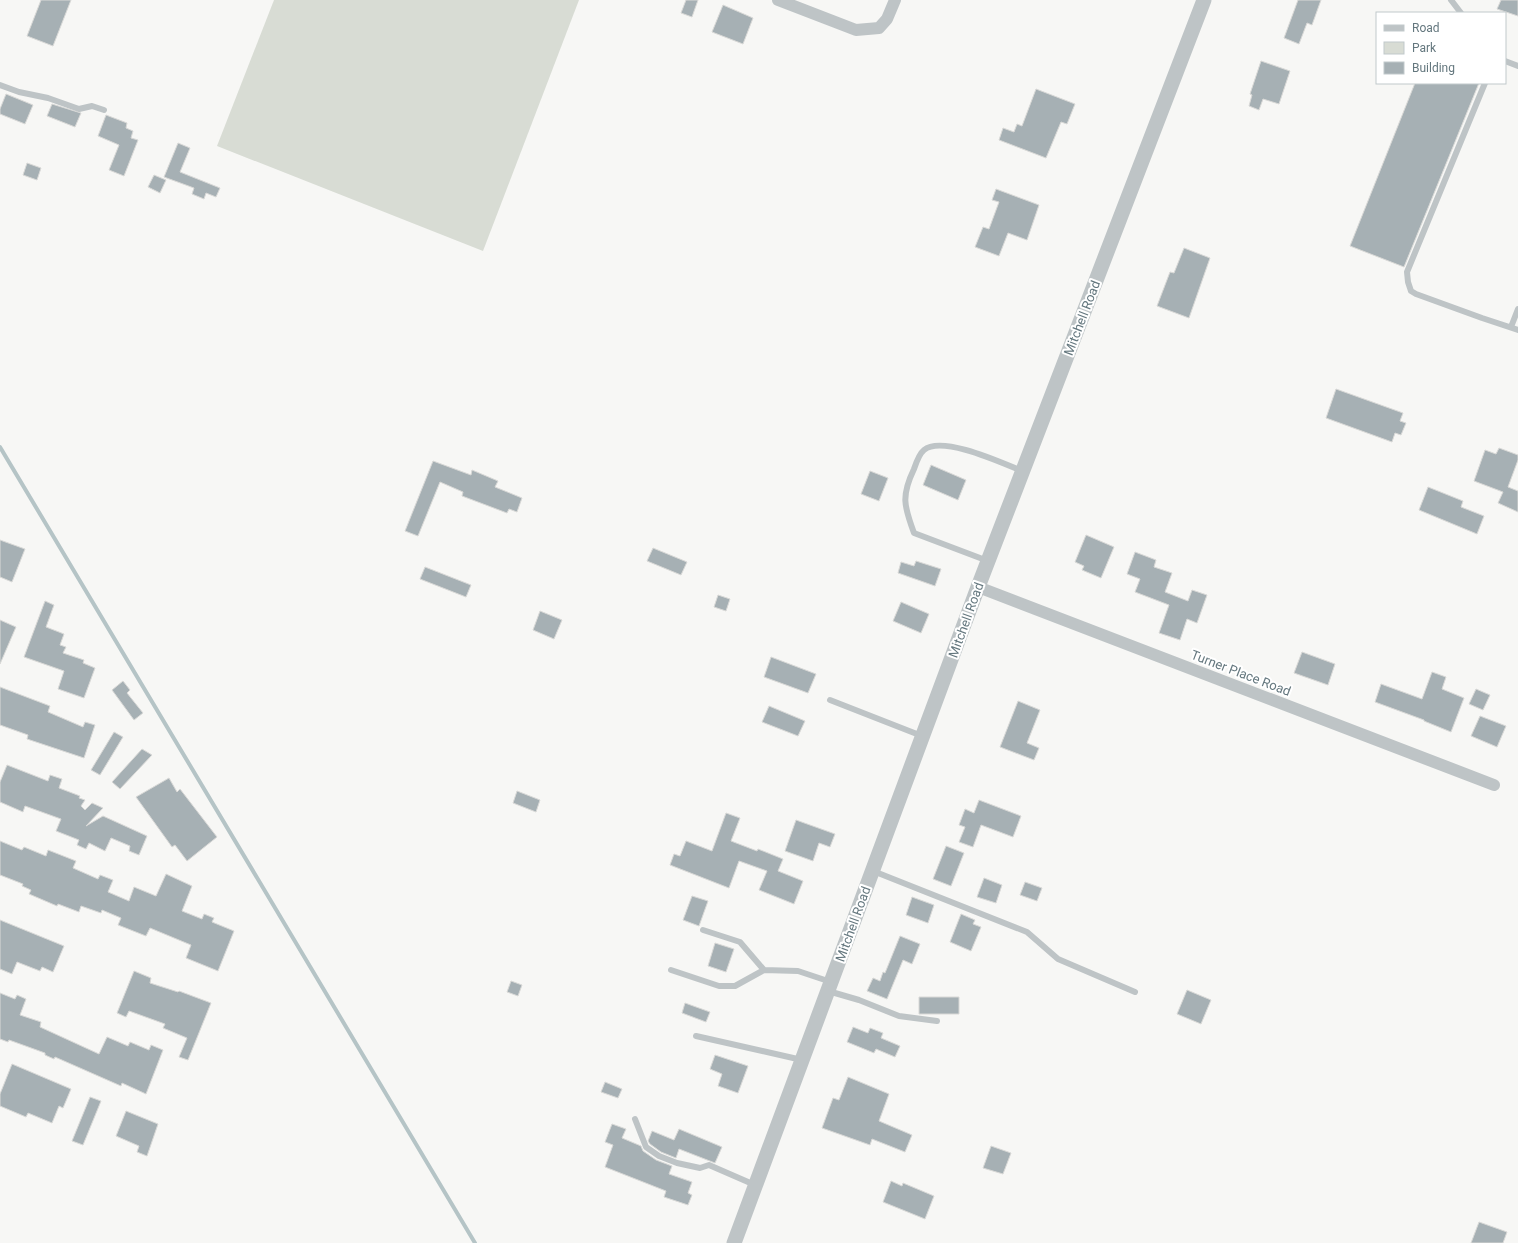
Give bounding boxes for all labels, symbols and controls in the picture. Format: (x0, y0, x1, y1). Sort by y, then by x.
legend (1376, 12, 1506, 84)
text: Road (1412, 21, 1440, 35)
text: Park (1412, 41, 1437, 55)
text: Building (1412, 61, 1455, 75)
street label: Mitchell Road (1061, 278, 1103, 358)
street label: Mitchell Road (945, 580, 987, 660)
street label: Turner Place Road (1189, 647, 1293, 699)
street label: Mitchell Road (832, 884, 874, 964)

